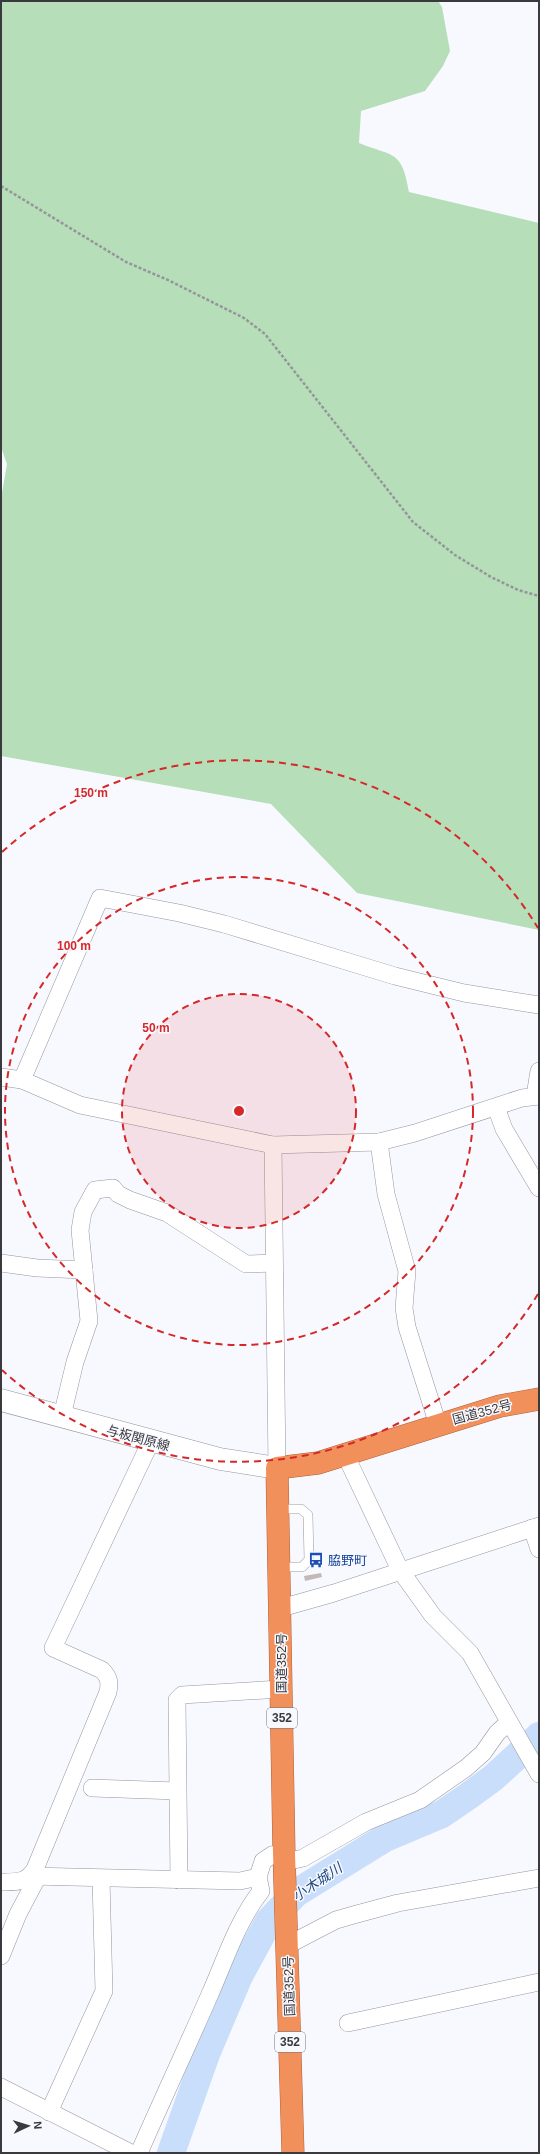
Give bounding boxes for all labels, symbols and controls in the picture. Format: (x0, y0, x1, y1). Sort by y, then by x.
text: 150 m (74, 786, 108, 800)
text: 100 m (57, 939, 91, 953)
text: 50 m (142, 1021, 170, 1035)
centre of rings (232, 1104, 246, 1118)
street label: 国道352号 (451, 1397, 513, 1427)
street label: 与板関原線 (105, 1422, 171, 1454)
bus stop icon: 脇野町 (307, 1551, 325, 1569)
place label: 脇野町 (328, 1553, 367, 1568)
street label: 国道352号 (274, 1633, 289, 1693)
road number: 352 (267, 1708, 297, 1728)
water label: 小木城川 (289, 1859, 346, 1904)
street label: 国道352号 (280, 1955, 298, 2017)
road number: 352 (275, 2032, 305, 2052)
north arrow (8, 2106, 48, 2146)
text: N (32, 2121, 44, 2130)

